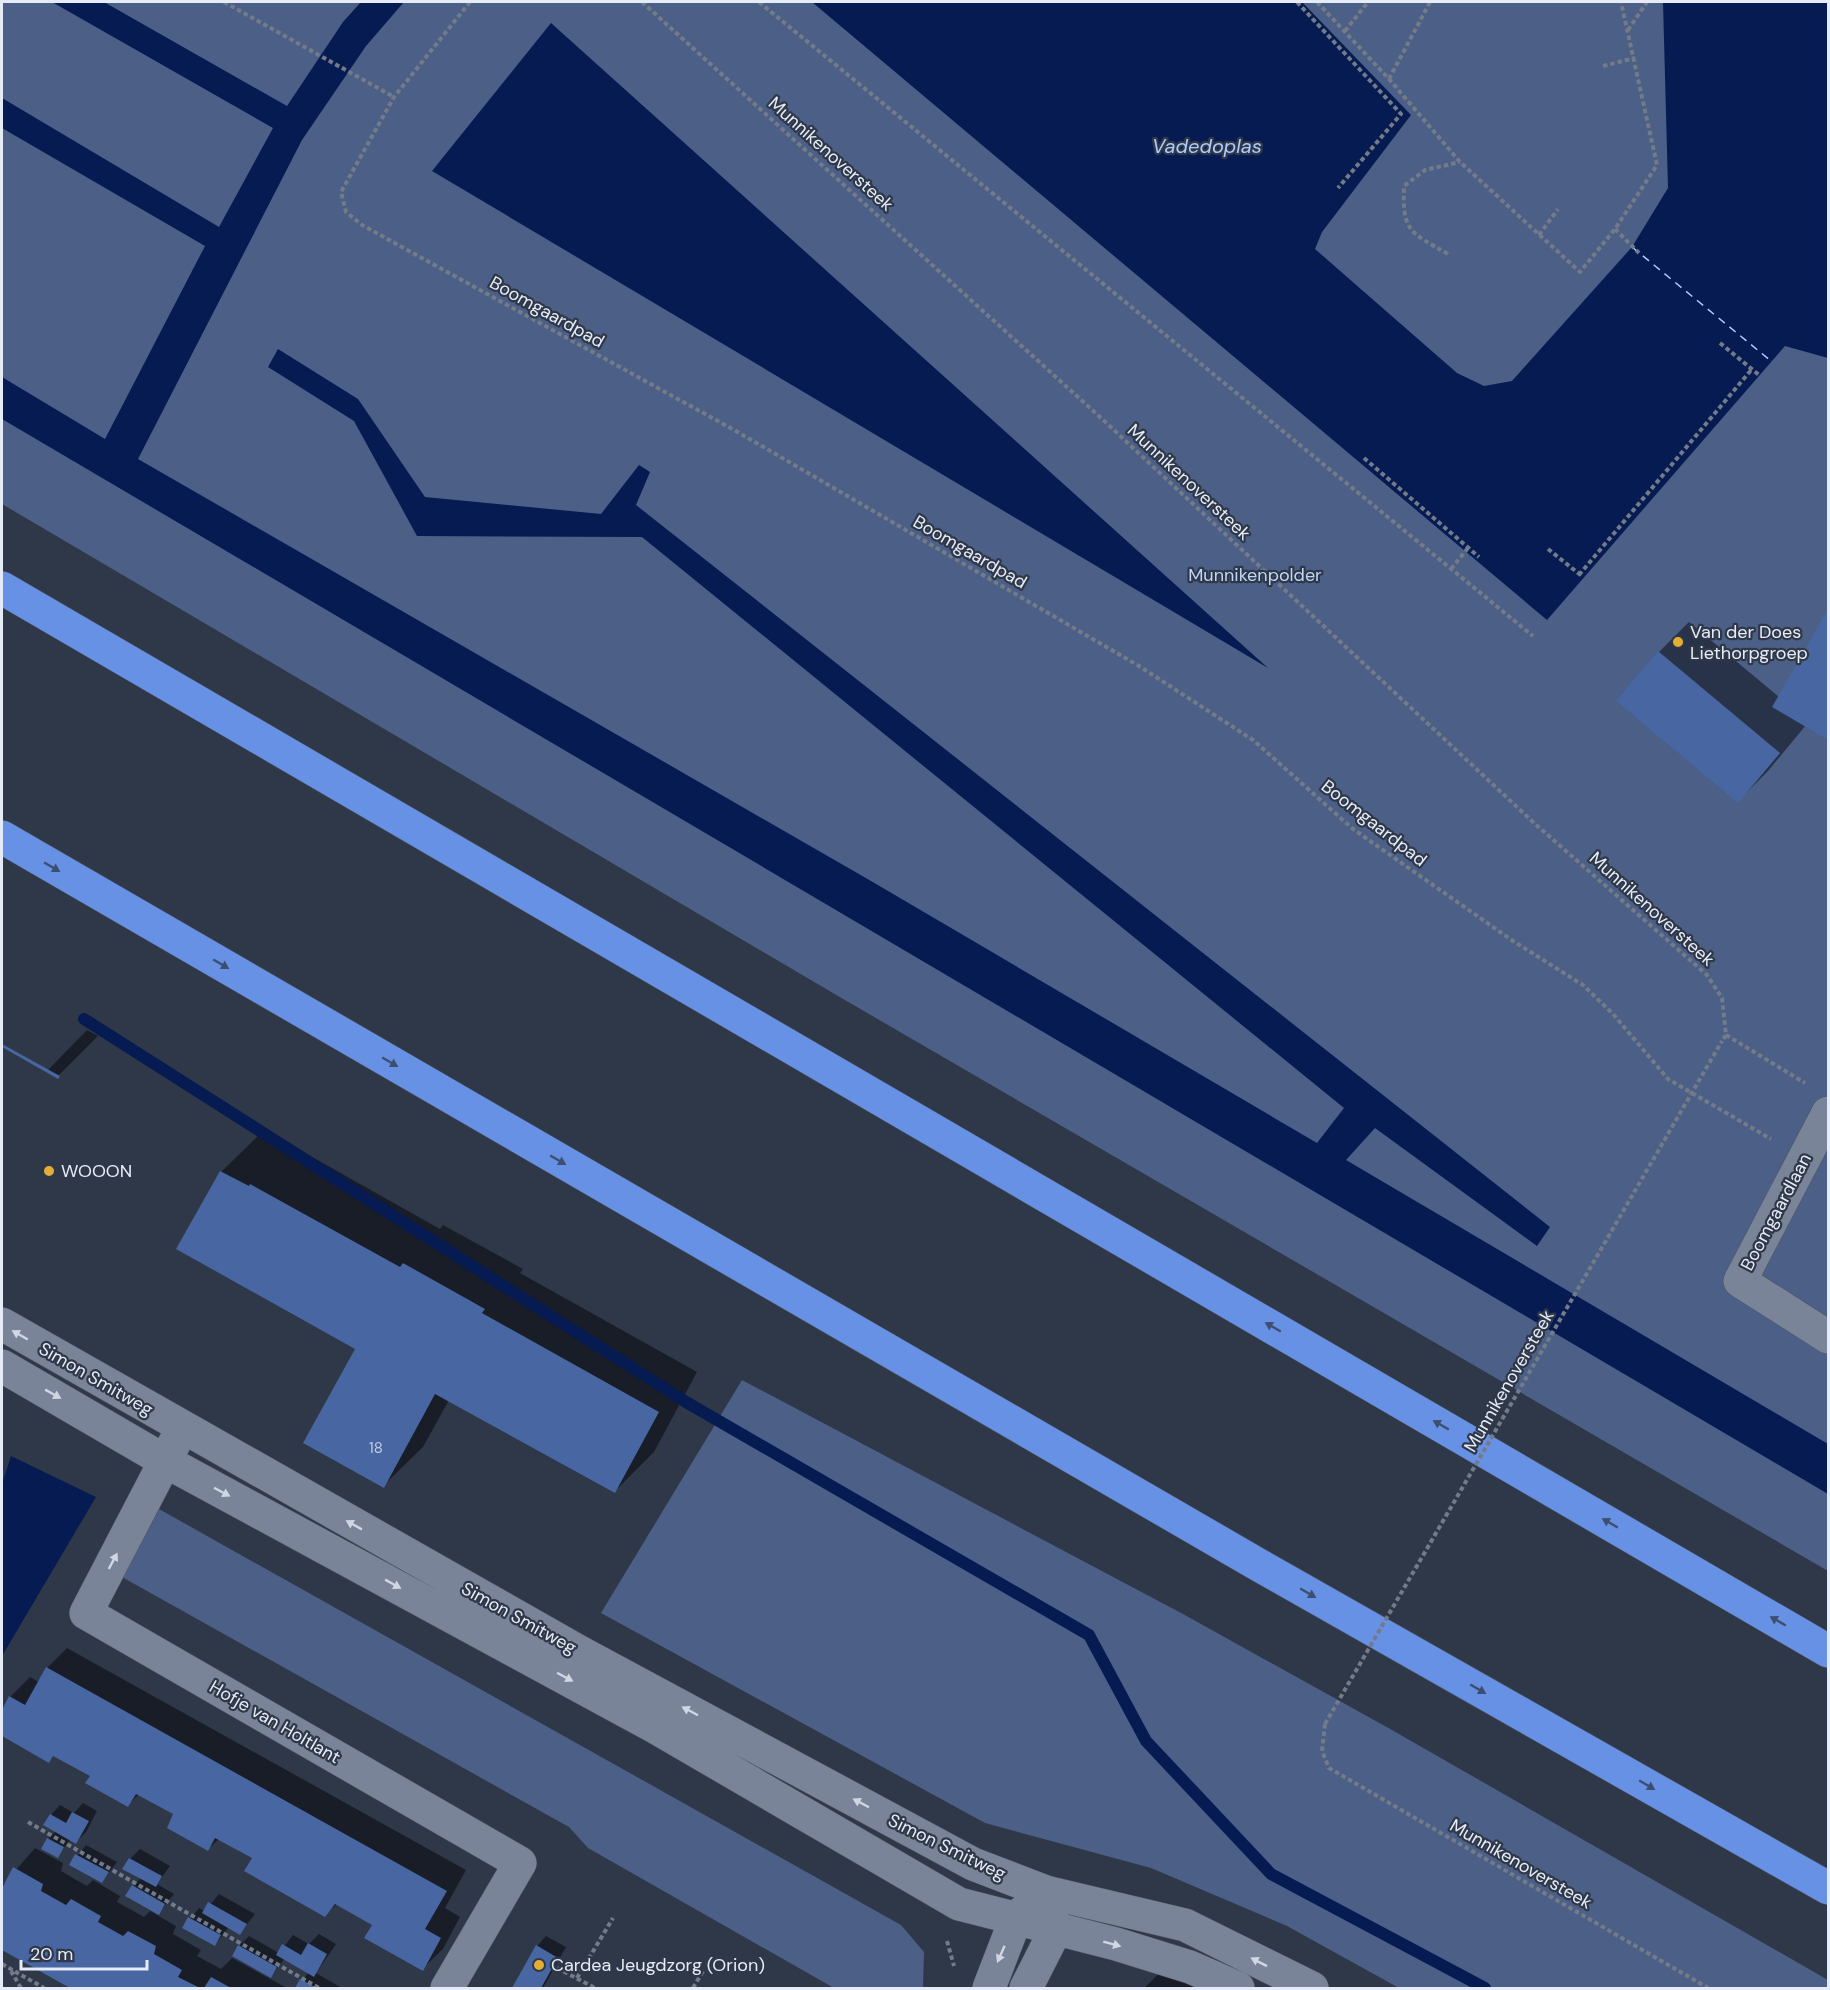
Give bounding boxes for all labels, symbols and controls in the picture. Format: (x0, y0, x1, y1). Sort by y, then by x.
street label: Munnikenoversteek (763, 91, 899, 217)
water label: Vadedoplas (1152, 133, 1262, 159)
street label: Boomgaardpad (485, 271, 609, 353)
street label: Munnikenoversteek (1122, 418, 1256, 546)
street label: Boomgaardpad (909, 510, 1031, 594)
park label: Munnikenpolder (1188, 563, 1322, 587)
place label: Van der Does Liethorpgroep (1690, 620, 1808, 665)
marker: Van der Does Liethorpgroep (1671, 635, 1685, 649)
street label: Boomgaardpad (1316, 774, 1432, 872)
street label: Munnikenoversteek (1584, 846, 1720, 972)
one-way arrow (44, 861, 60, 872)
one-way arrow (213, 959, 229, 970)
one-way arrow (382, 1057, 399, 1067)
street label: Boomgaardlaan (1735, 1149, 1817, 1275)
one-way arrow (550, 1154, 566, 1165)
place label: WOOON (61, 1159, 132, 1183)
marker: WOOON (42, 1164, 56, 1178)
street label: Munnikenoversteek (1458, 1305, 1560, 1457)
one-way arrow (1264, 1322, 1281, 1332)
one-way arrow (11, 1330, 28, 1340)
street label: Simon Smitweg (35, 1337, 157, 1421)
one-way arrow (45, 1389, 62, 1399)
one-way arrow (1432, 1420, 1449, 1430)
house number: 18 (369, 1438, 383, 1458)
one-way arrow (213, 1487, 230, 1497)
one-way arrow (1601, 1518, 1618, 1528)
one-way arrow (345, 1520, 362, 1530)
one-way arrow (108, 1553, 118, 1570)
street label: Simon Smitweg (457, 1576, 581, 1660)
one-way arrow (385, 1579, 402, 1589)
one-way arrow (1300, 1588, 1317, 1598)
one-way arrow (1770, 1616, 1786, 1627)
one-way arrow (556, 1672, 573, 1682)
street label: Hofje van Holtlant (205, 1675, 345, 1769)
one-way arrow (1469, 1684, 1486, 1694)
one-way arrow (681, 1706, 698, 1716)
one-way arrow (1639, 1780, 1656, 1790)
one-way arrow (852, 1798, 869, 1808)
street label: Simon Smitweg (884, 1808, 1010, 1886)
street label: Munnikenoversteek (1445, 1813, 1597, 1915)
scale bar (21, 1933, 147, 1971)
one-way arrow (1103, 1939, 1121, 1949)
text: 20 m (30, 1942, 73, 1966)
one-way arrow (995, 1945, 1005, 1963)
place label: Cardea Jeugdzorg (Orion) (551, 1953, 765, 1977)
one-way arrow (1251, 1957, 1268, 1967)
marker: Cardea Jeugdzorg (Orion) (532, 1958, 546, 1972)

